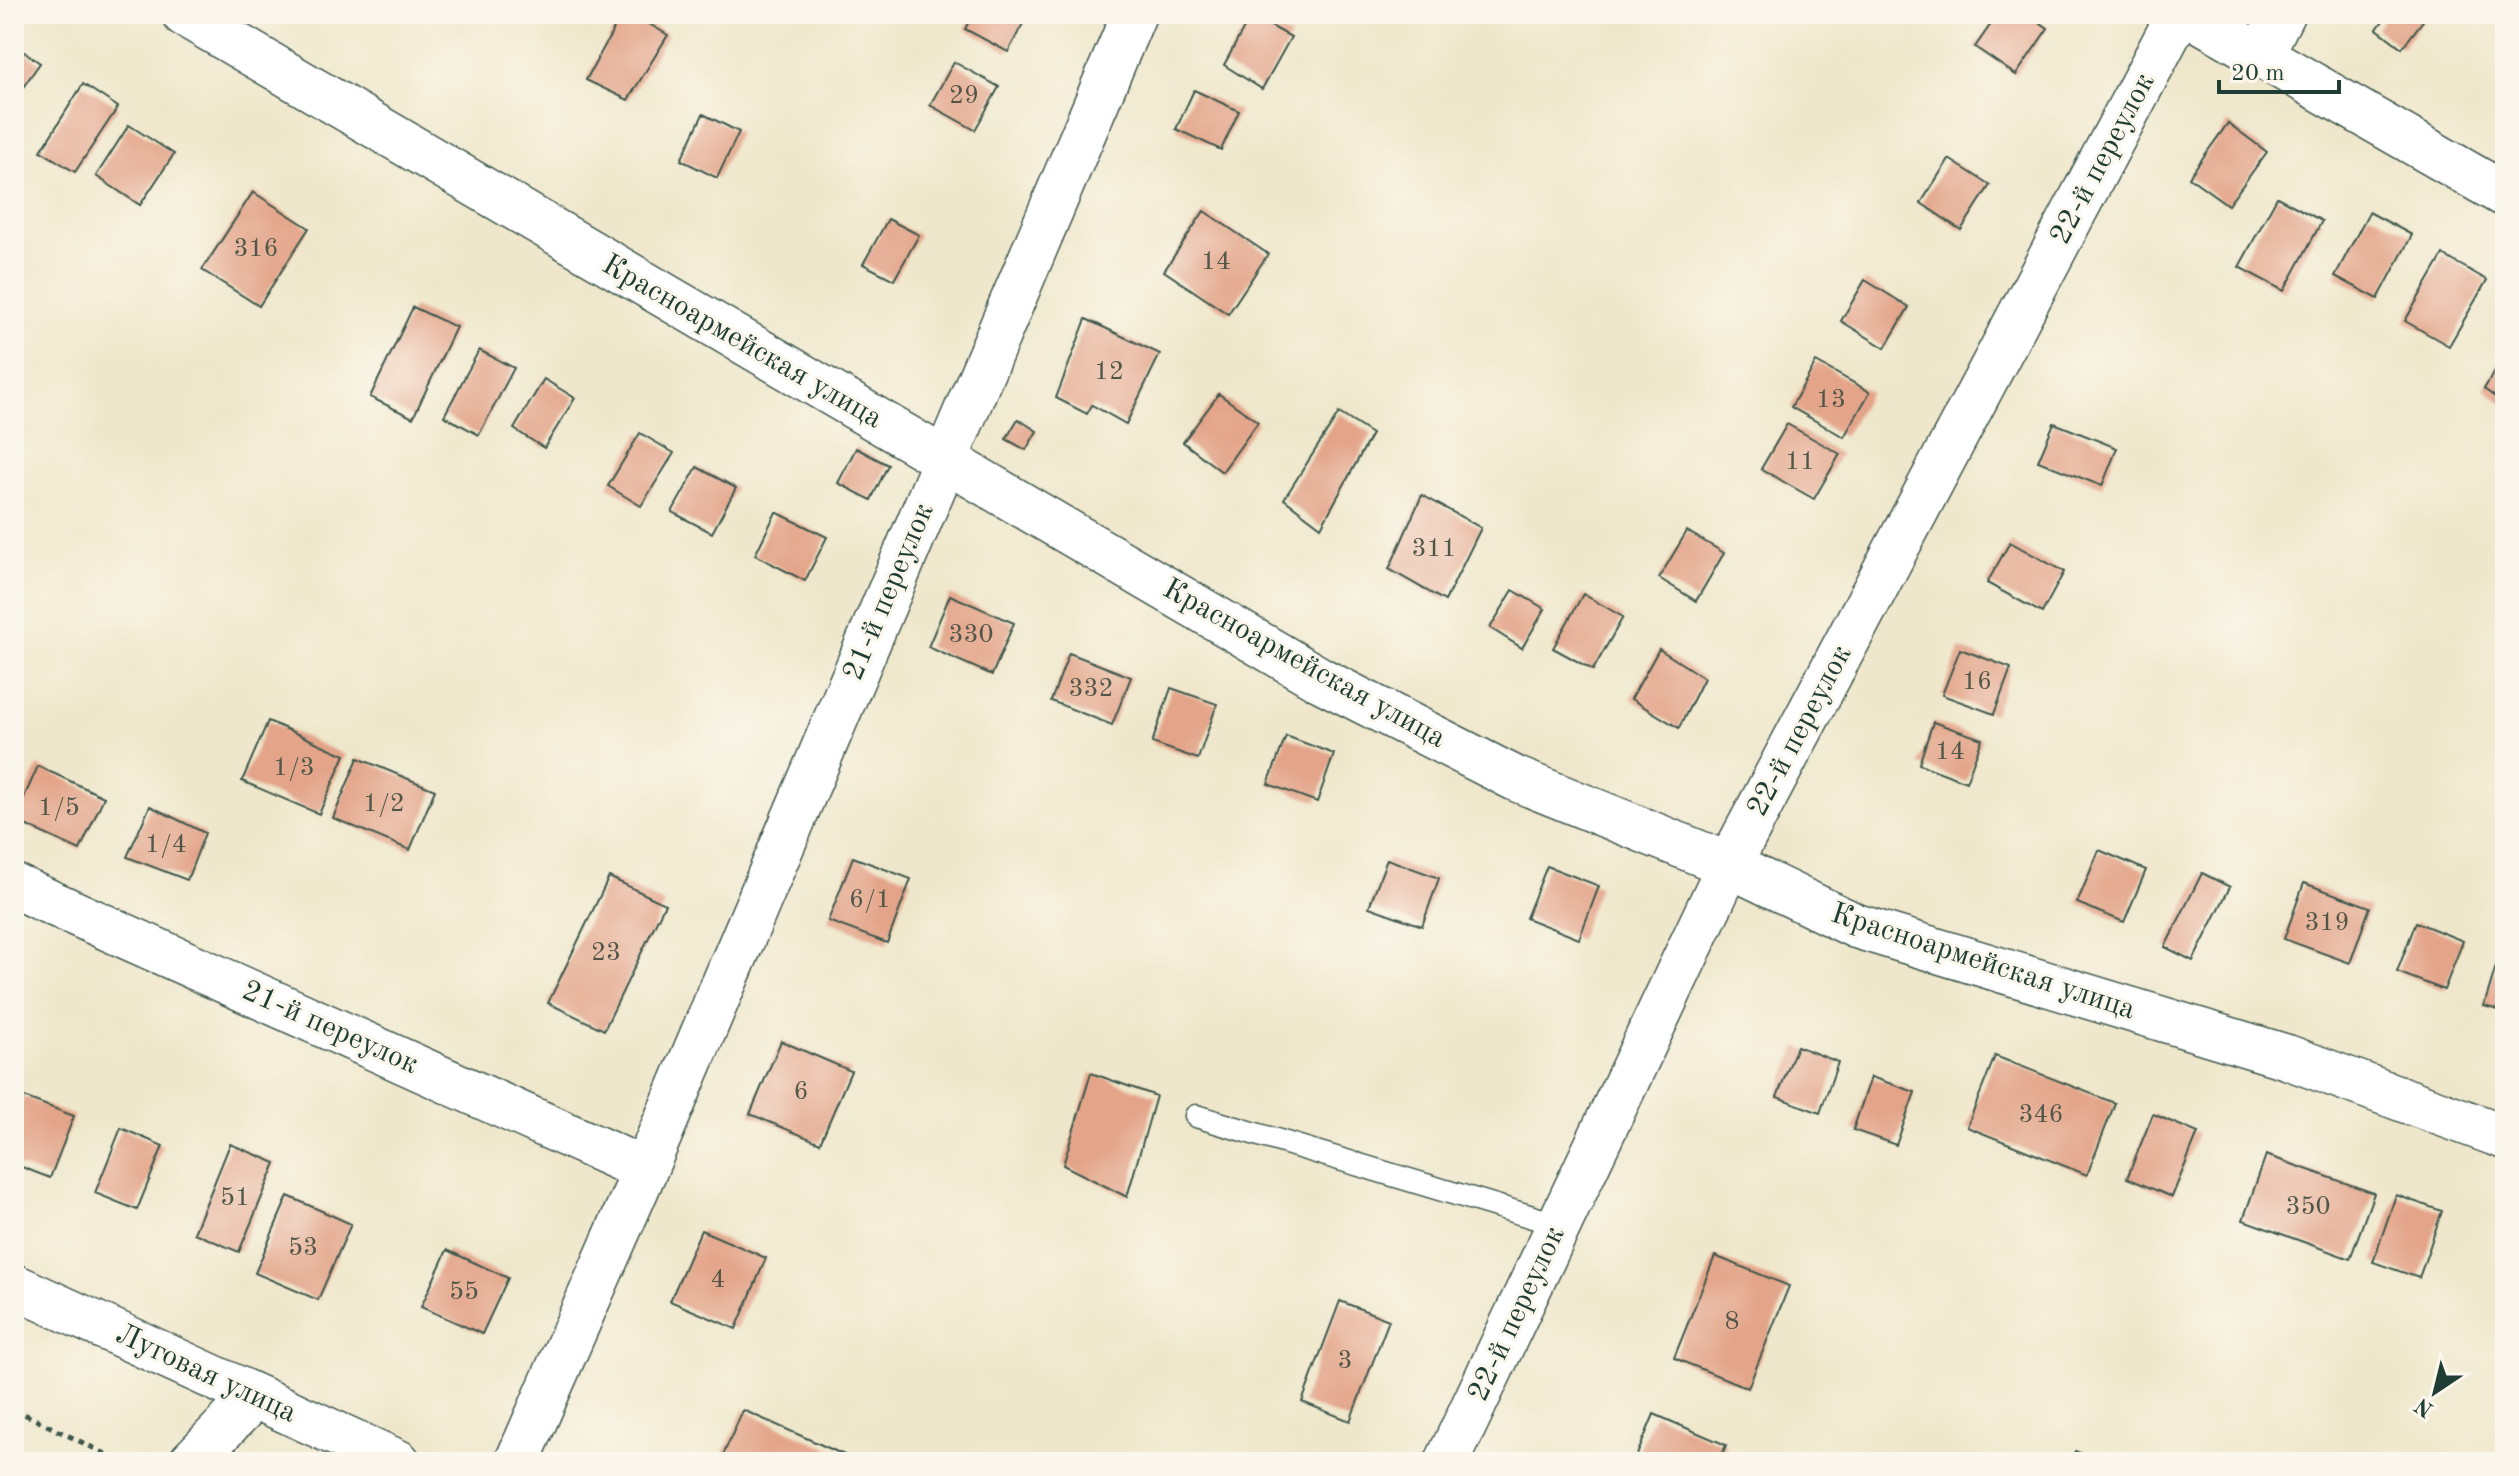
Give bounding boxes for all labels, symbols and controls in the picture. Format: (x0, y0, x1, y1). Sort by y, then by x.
scale bar (2219, 44, 2339, 94)
text: 20 m (2231, 62, 2285, 86)
street label: 22-й переулок (2045, 68, 2161, 250)
house number: 29 (949, 83, 979, 109)
house number: 316 (233, 236, 279, 262)
house number: 14 (1201, 249, 1231, 275)
street label: Красноармейская улица (597, 250, 887, 435)
house number: 12 (1094, 359, 1124, 385)
house number: 13 (1816, 387, 1846, 413)
house number: 11 (1785, 449, 1815, 475)
street label: 21-й переулок (838, 499, 940, 685)
house number: 311 (1411, 536, 1457, 562)
street label: Красноармейская улица (1158, 574, 1450, 754)
house number: 330 (948, 622, 994, 648)
street label: 22-й переулок (1742, 640, 1858, 822)
house number: 16 (1962, 669, 1992, 695)
house number: 332 (1068, 676, 1114, 702)
house number: 14 (1935, 739, 1965, 765)
house number: 1/3 (273, 755, 315, 781)
house number: 1/2 (363, 791, 405, 817)
house number: 1/5 (38, 795, 80, 821)
house number: 1/4 (145, 832, 187, 858)
house number: 6/1 (849, 887, 891, 913)
street label: Красноармейская улица (1827, 899, 2139, 1025)
house number: 319 (2304, 910, 2350, 936)
house number: 23 (591, 940, 621, 966)
street label: 21-й переулок (237, 976, 423, 1080)
house number: 6 (793, 1079, 809, 1105)
house number: 346 (2018, 1102, 2064, 1128)
house number: 51 (220, 1185, 250, 1211)
house number: 350 (2285, 1194, 2331, 1220)
street label: 22-й переулок (1463, 1222, 1571, 1406)
house number: 53 (288, 1235, 318, 1261)
house number: 4 (710, 1267, 726, 1293)
house number: 55 (449, 1279, 479, 1305)
house number: 8 (1724, 1309, 1740, 1335)
street label: Луговая улица (111, 1319, 301, 1429)
house number: 3 (1337, 1348, 1353, 1374)
north arrow (2395, 1352, 2475, 1432)
text: N (2411, 1393, 2438, 1421)

